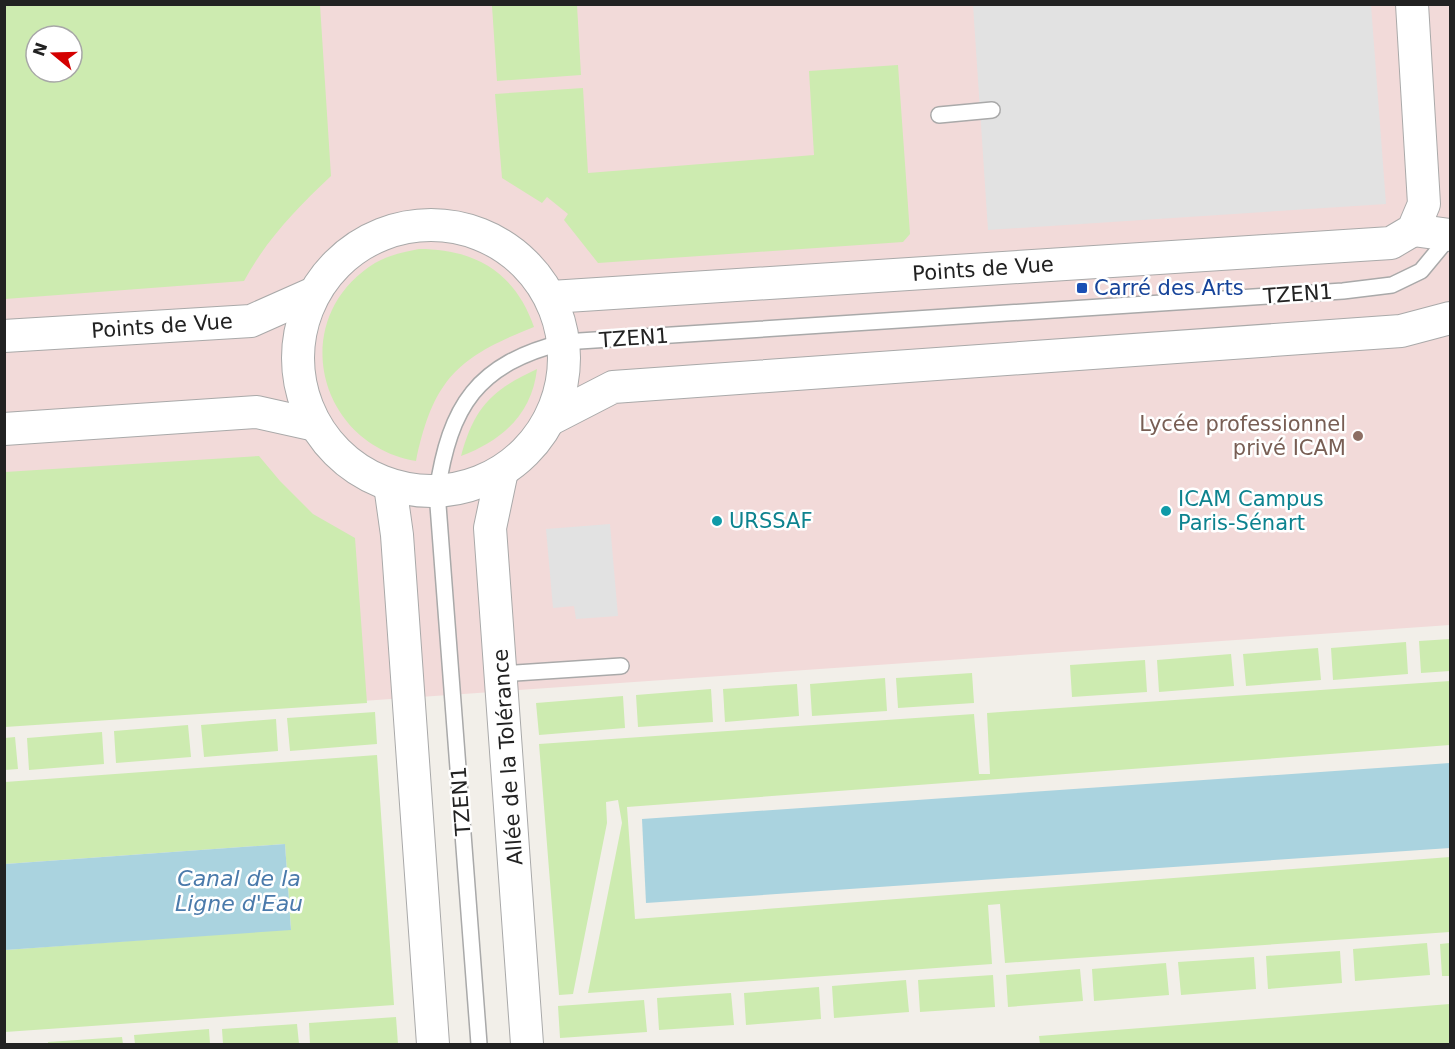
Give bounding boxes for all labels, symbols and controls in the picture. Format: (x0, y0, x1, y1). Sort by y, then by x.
north arrow (24, 24, 84, 84)
text: N (29, 40, 51, 59)
street label: Points de Vue (911, 252, 1055, 286)
place label: Carré des Arts (1094, 276, 1244, 300)
street label: TZEN1 (1261, 280, 1334, 308)
marker: Carré des Arts (1075, 281, 1089, 295)
street label: Points de Vue (90, 309, 234, 343)
street label: TZEN1 (597, 324, 670, 352)
place label: Lycée professionnel privé ICAM (1139, 412, 1346, 460)
marker: Lycée professionnel privé ICAM (1351, 429, 1365, 443)
place label: ICAM Campus Paris-Sénart (1178, 487, 1324, 535)
marker: ICAM Campus Paris-Sénart (1159, 504, 1173, 518)
place label: URSSAF (729, 509, 812, 533)
marker: URSSAF (710, 514, 724, 528)
street label: Allée de la Tolérance (488, 648, 528, 866)
street label: TZEN1 (447, 765, 475, 838)
water label: Canal de la Ligne d'Eau (175, 866, 303, 916)

